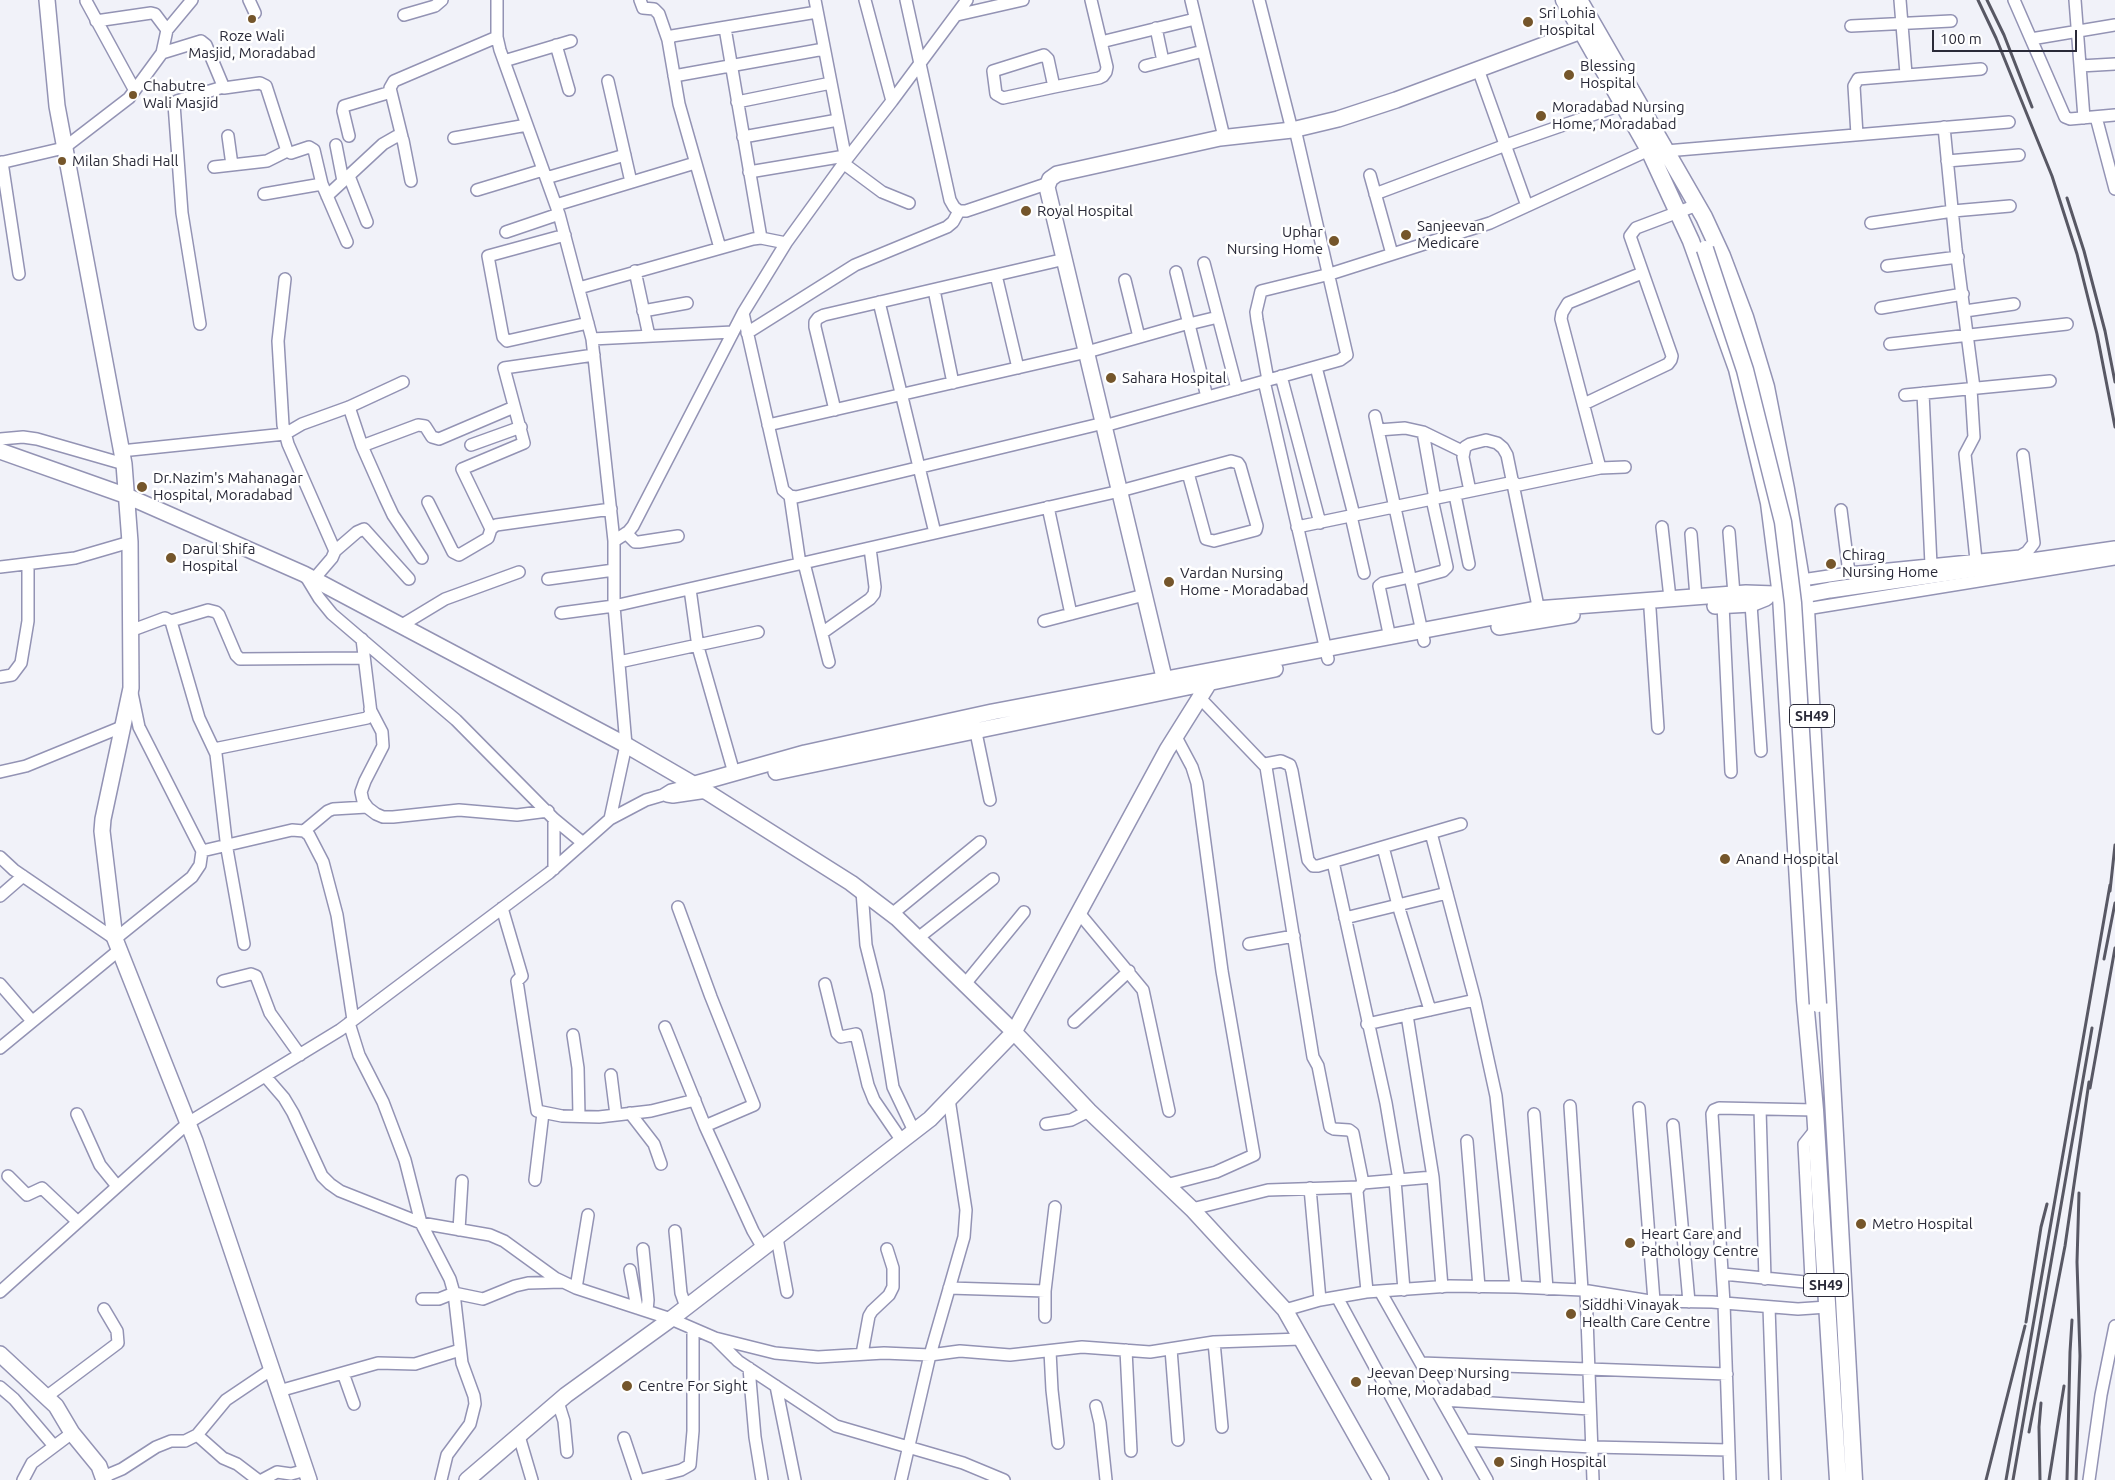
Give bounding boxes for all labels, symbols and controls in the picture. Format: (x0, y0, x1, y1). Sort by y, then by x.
place label: Sri Lohia Hospital (1539, 4, 1596, 39)
marker: Roze Wali Masjid, Moradabad (246, 13, 258, 25)
marker: Sri Lohia Hospital (1521, 15, 1535, 29)
scale bar (1935, 20, 2080, 52)
place label: Roze Wali Masjid, Moradabad (188, 27, 316, 62)
text: 100 m (1940, 30, 1982, 47)
place label: Blessing Hospital (1580, 57, 1636, 92)
marker: Blessing Hospital (1562, 68, 1576, 82)
place label: Chabutre Wali Masjid (143, 77, 219, 112)
marker: Chabutre Wali Masjid (127, 89, 139, 101)
place label: Moradabad Nursing Home, Moradabad (1552, 98, 1685, 133)
marker: Moradabad Nursing Home, Moradabad (1534, 109, 1548, 123)
place label: Milan Shadi Hall (72, 152, 178, 170)
marker: Milan Shadi Hall (56, 155, 68, 167)
place label: Royal Hospital (1037, 202, 1133, 220)
marker: Royal Hospital (1019, 204, 1033, 218)
place label: Sanjeevan Medicare (1417, 217, 1485, 252)
place label: Uphar Nursing Home (1227, 223, 1323, 258)
marker: Sanjeevan Medicare (1399, 228, 1413, 242)
marker: Uphar Nursing Home (1327, 234, 1341, 248)
place label: Sahara Hospital (1122, 369, 1226, 387)
marker: Sahara Hospital (1104, 371, 1118, 385)
place label: Dr.Nazim's Mahanagar Hospital, Moradabad (153, 469, 303, 504)
marker: Dr.Nazim's Mahanagar Hospital, Moradabad (135, 480, 149, 494)
place label: Darul Shifa Hospital (182, 540, 255, 575)
place label: Chirag Nursing Home (1842, 546, 1938, 581)
marker: Darul Shifa Hospital (164, 551, 178, 565)
marker: Chirag Nursing Home (1824, 557, 1838, 571)
place label: Vardan Nursing Home - Moradabad (1180, 564, 1309, 599)
marker: Vardan Nursing Home - Moradabad (1162, 575, 1176, 589)
road number: SH49 (1790, 704, 1834, 728)
place label: Anand Hospital (1736, 850, 1838, 868)
marker: Anand Hospital (1718, 852, 1732, 866)
place label: Metro Hospital (1872, 1215, 1973, 1233)
marker: Metro Hospital (1854, 1217, 1868, 1231)
place label: Heart Care and Pathology Centre (1641, 1225, 1759, 1260)
marker: Heart Care and Pathology Centre (1623, 1236, 1637, 1250)
road number: SH49 (1804, 1274, 1848, 1296)
place label: Siddhi Vinayak Health Care Centre (1582, 1296, 1710, 1331)
marker: Siddhi Vinayak Health Care Centre (1564, 1307, 1578, 1321)
place label: Jeevan Deep Nursing Home, Moradabad (1367, 1364, 1510, 1399)
marker: Jeevan Deep Nursing Home, Moradabad (1349, 1375, 1363, 1389)
place label: Centre For Sight (638, 1377, 748, 1395)
marker: Centre For Sight (620, 1379, 634, 1393)
place label: Singh Hospital (1510, 1453, 1606, 1471)
marker: Singh Hospital (1492, 1455, 1506, 1469)

